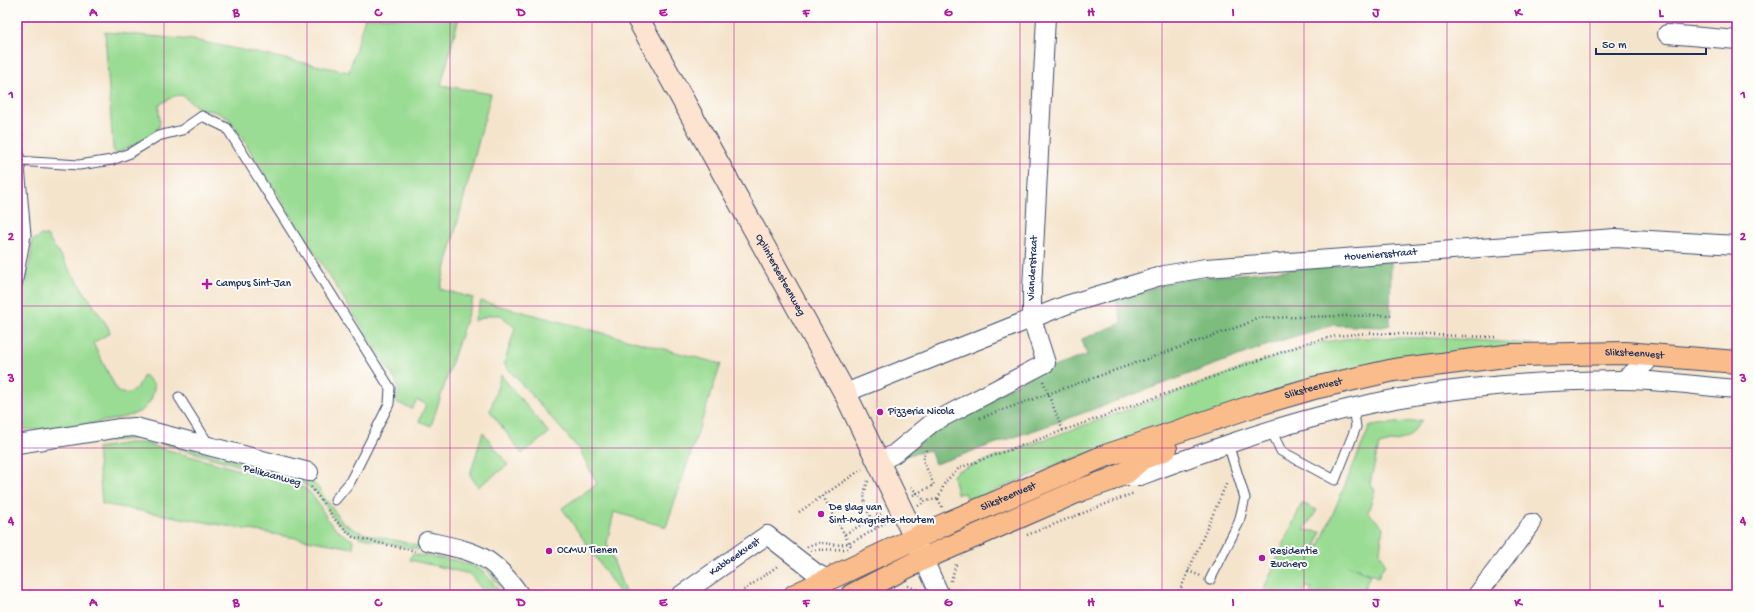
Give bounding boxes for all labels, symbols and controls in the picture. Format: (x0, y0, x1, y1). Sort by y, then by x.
text: A (88, 6, 98, 21)
text: B (232, 6, 241, 21)
text: C (373, 6, 383, 21)
text: D (516, 6, 526, 21)
text: E (659, 6, 668, 21)
text: F (802, 6, 811, 21)
text: G (944, 6, 953, 21)
text: H (1087, 6, 1095, 21)
text: I (1231, 6, 1235, 21)
text: J (1372, 6, 1381, 21)
text: K (1513, 6, 1523, 21)
text: L (1659, 6, 1665, 21)
scale bar (1596, 30, 1706, 56)
text: 50 m (1602, 39, 1627, 53)
text: 1 (7, 88, 14, 103)
text: 1 (1739, 88, 1746, 103)
text: 2 (8, 230, 15, 245)
text: 2 (1740, 230, 1747, 245)
street label: Oplintersesteenweg (752, 232, 807, 318)
street label: Vianderstraat (1026, 234, 1041, 302)
street label: Hoveniersstraat (1344, 246, 1419, 264)
marker: Campus Sint-Jan (201, 278, 213, 290)
place label: Campus Sint-Jan (216, 278, 292, 290)
street label: Sliksteenvest (1605, 347, 1666, 362)
text: 3 (7, 372, 15, 387)
text: 3 (1739, 372, 1747, 387)
street label: Sliksteenvest (1283, 375, 1345, 402)
place label: Pizzeria Nicola (887, 406, 955, 418)
marker: Pizzeria Nicola (875, 407, 885, 417)
street label: Pelikaanweg (241, 462, 302, 489)
street label: Sliksteenvest (979, 479, 1039, 514)
place label: De slag van Sint-Margriete-Houtem (828, 502, 934, 527)
marker: De slag van Sint-Margriete-Houtem (816, 509, 826, 519)
text: 4 (7, 514, 15, 529)
text: 4 (1739, 514, 1747, 529)
street label: Kabbeekvest (707, 535, 764, 579)
place label: OCMW Tienen (557, 545, 618, 557)
marker: OCMW Tienen (544, 546, 554, 556)
place label: Residentie Zuchero (1270, 546, 1318, 571)
marker: Residentie Zuchero (1257, 553, 1267, 563)
text: A (88, 596, 98, 611)
text: B (232, 596, 241, 611)
text: C (373, 596, 383, 611)
text: D (516, 596, 526, 611)
text: E (659, 596, 668, 611)
text: F (802, 596, 811, 611)
text: G (944, 596, 953, 611)
text: H (1087, 596, 1095, 611)
text: I (1231, 596, 1235, 611)
text: J (1372, 596, 1381, 611)
text: K (1513, 596, 1523, 611)
text: L (1659, 596, 1665, 611)

